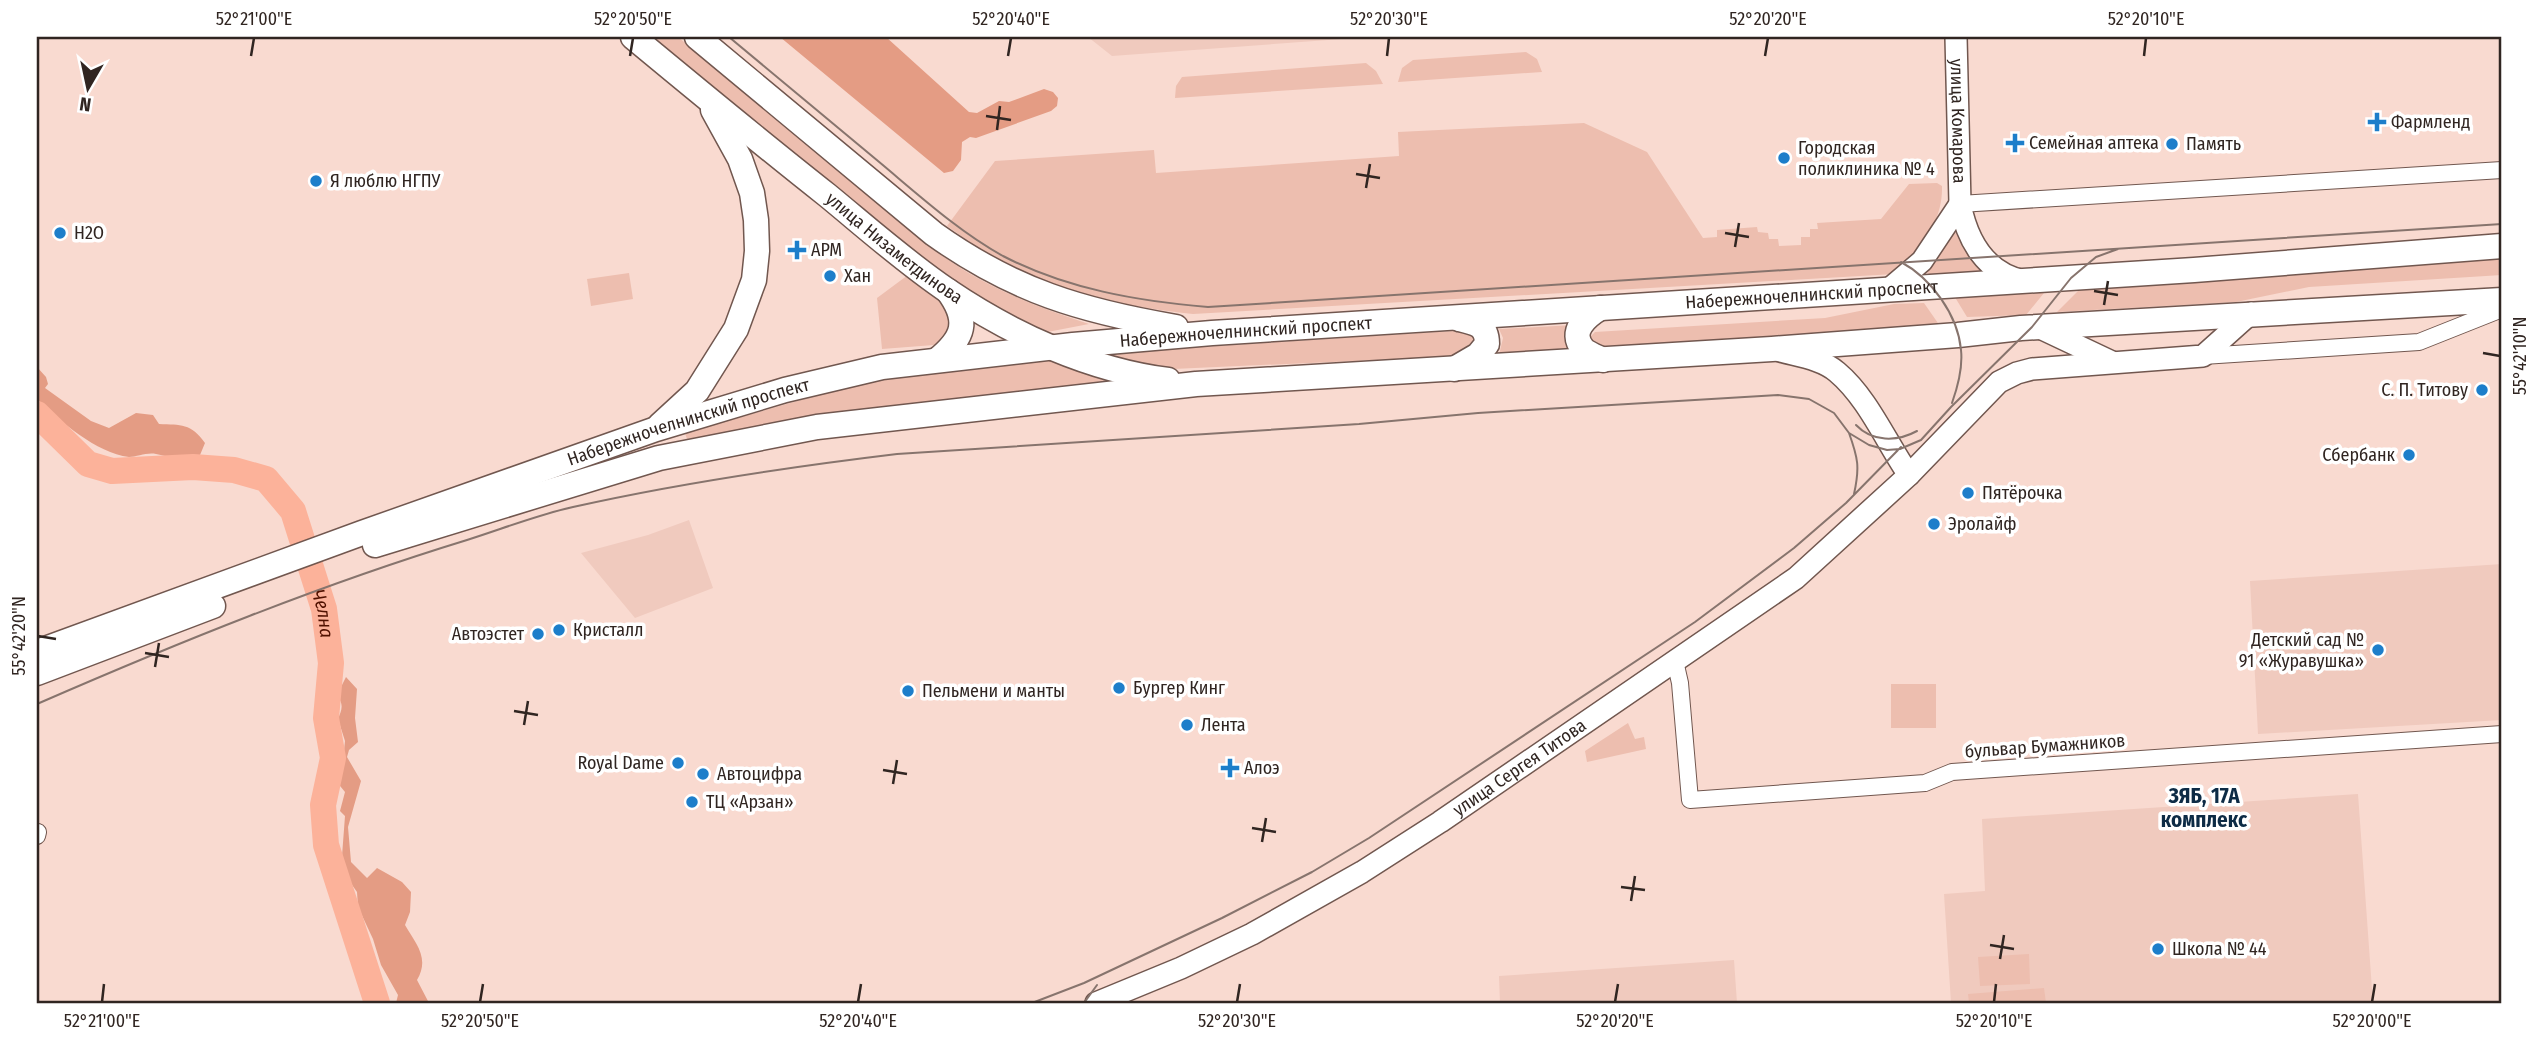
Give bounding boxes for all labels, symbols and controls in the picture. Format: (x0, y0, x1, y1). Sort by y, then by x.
text: 52°21'00"E (216, 8, 292, 30)
text: 52°20'50"E (594, 8, 672, 30)
text: 52°20'40"E (972, 8, 1050, 30)
text: 52°20'30"E (1350, 8, 1428, 30)
text: 52°20'20"E (1729, 8, 1807, 30)
text: 52°20'10"E (2108, 8, 2184, 30)
north arrow (52, 52, 122, 122)
street label: улица Комарова (1946, 58, 1971, 184)
text: N (78, 92, 93, 117)
place label: Фармленд (2391, 111, 2470, 133)
marker: Фармленд (2369, 114, 2385, 130)
place label: Семейная аптека (2029, 132, 2159, 154)
place label: Память (2186, 133, 2241, 155)
marker: Семейная аптека (2007, 135, 2023, 151)
marker: Память (2164, 136, 2180, 152)
place label: Городская поликлиника № 4 (1798, 137, 1935, 180)
marker: Городская поликлиника № 4 (1776, 150, 1792, 166)
place label: Я люблю НГПУ (330, 170, 441, 192)
marker: Я люблю НГПУ (308, 173, 324, 189)
street label: улица Низаметдинова (821, 188, 967, 309)
place label: H2O (74, 222, 104, 244)
marker: H2O (52, 225, 68, 241)
place label: АРМ (811, 239, 842, 261)
marker: АРМ (789, 242, 805, 258)
place label: Хан (844, 265, 871, 287)
marker: Хан (822, 268, 838, 284)
street label: Набережночелнинский проспект (1685, 275, 1939, 314)
street label: Набережночелнинский проспект (1119, 312, 1373, 352)
text: 55°42'10"N (2509, 317, 2531, 395)
street label: Набережночелнинский проспект (564, 373, 812, 471)
place label: С. П. Титову (2381, 379, 2468, 401)
marker: С. П. Титову (2474, 382, 2490, 398)
place label: Сбербанк (2322, 444, 2396, 466)
marker: Сбербанк (2401, 447, 2417, 463)
place label: Пятёрочка (1982, 482, 2063, 504)
marker: Пятёрочка (1960, 485, 1976, 501)
place label: Эролайф (1948, 513, 2017, 535)
marker: Эролайф (1926, 516, 1942, 532)
water label: Челна (307, 586, 339, 639)
text: 55°42'20"N (8, 596, 30, 676)
place label: Кристалл (573, 619, 644, 641)
marker: Кристалл (551, 622, 567, 638)
place label: Автоэстет (452, 623, 525, 645)
marker: Автоэстет (530, 626, 546, 642)
place label: Детский сад № 91 «Журавушка» (2239, 629, 2364, 672)
marker: Детский сад № 91 «Журавушка» (2370, 642, 2386, 658)
place label: Бургер Кинг (1133, 677, 1225, 699)
place label: Пельмени и манты (922, 680, 1065, 702)
marker: Бургер Кинг (1111, 680, 1127, 696)
marker: Пельмени и манты (900, 683, 916, 699)
place label: Лента (1201, 714, 1246, 736)
street label: улица Сергея Титова (1449, 714, 1590, 821)
marker: Лента (1179, 717, 1195, 733)
street label: бульвар Бумажников (1964, 729, 2126, 763)
place label: Royаl Dame (577, 752, 664, 774)
marker: Royаl Dame (670, 755, 686, 771)
place label: Алоэ (1244, 757, 1280, 779)
marker: Алоэ (1222, 760, 1238, 776)
place label: Автоцифра (717, 763, 802, 785)
marker: Автоцифра (695, 766, 711, 782)
district label: ЗЯБ, 17А комплекс (2161, 783, 2248, 833)
place label: ТЦ «Арзан» (706, 791, 794, 813)
marker: ТЦ «Арзан» (684, 794, 700, 810)
place label: Школа № 44 (2172, 938, 2267, 960)
marker: Школа № 44 (2150, 941, 2166, 957)
text: 52°21'00"E (64, 1010, 140, 1032)
text: 52°20'50"E (441, 1010, 519, 1032)
text: 52°20'40"E (819, 1010, 897, 1032)
text: 52°20'30"E (1198, 1010, 1276, 1032)
text: 52°20'20"E (1576, 1010, 1654, 1032)
text: 52°20'10"E (1956, 1010, 2032, 1032)
text: 52°20'00"E (2333, 1010, 2411, 1032)

